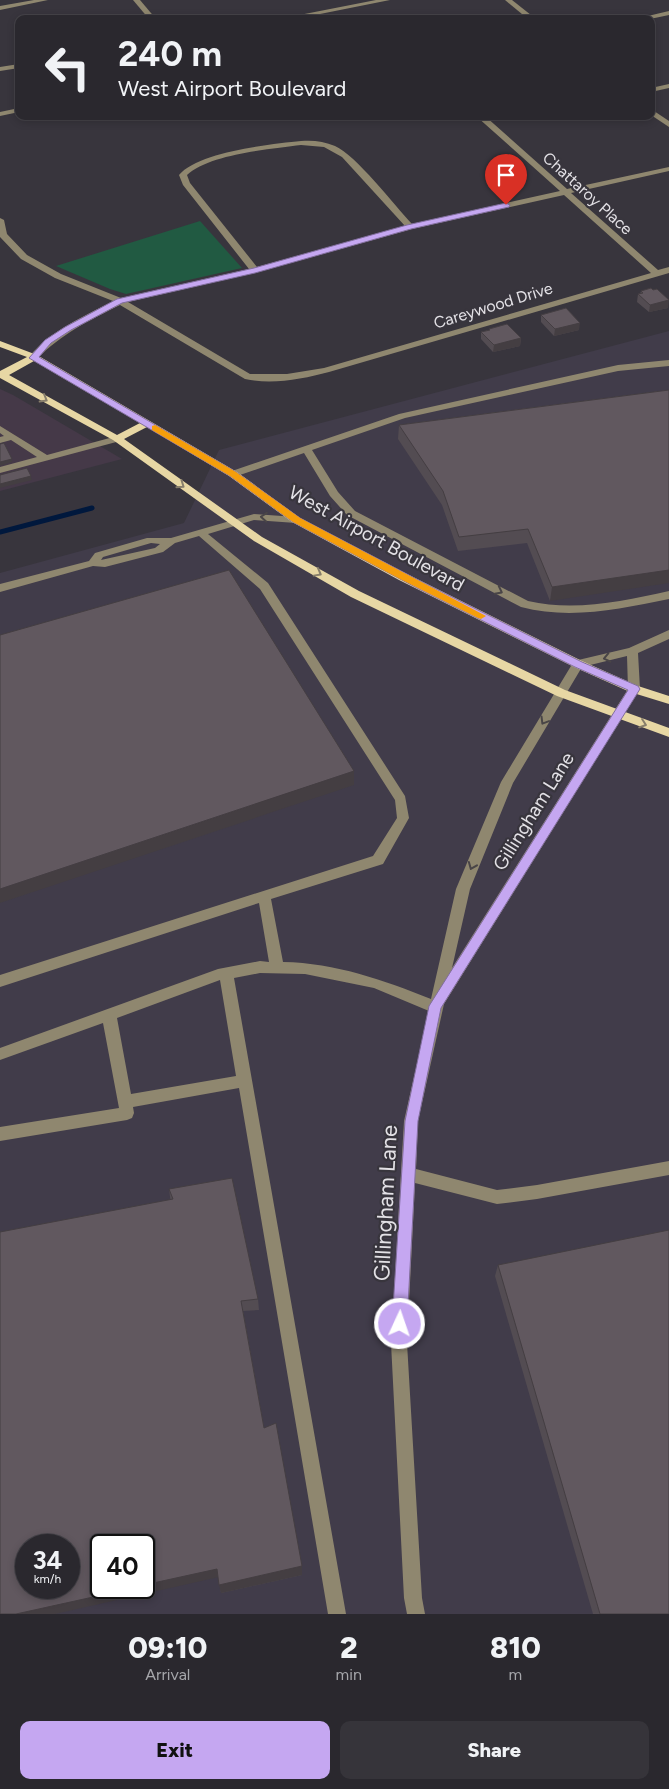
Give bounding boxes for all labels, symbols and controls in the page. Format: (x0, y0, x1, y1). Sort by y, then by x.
text: 240 m (118, 33, 222, 75)
icon: left (35, 35, 100, 100)
text: West Airport Boulevard (118, 75, 346, 102)
street label: Chattaroy Place (539, 148, 637, 239)
pin (485, 154, 527, 205)
icon: arrive (492, 161, 520, 189)
street label: Careywood Drive (431, 278, 555, 333)
one-way arrow (39, 393, 48, 403)
one-way arrow (175, 479, 185, 488)
street label: West Airport Boulevard (285, 481, 469, 596)
one-way arrow (260, 512, 268, 523)
one-way arrow (313, 567, 322, 577)
one-way arrow (494, 585, 503, 595)
one-way arrow (603, 652, 611, 662)
one-way arrow (540, 715, 550, 724)
one-way arrow (639, 718, 647, 728)
street label: Gillingham Lane (488, 748, 579, 875)
one-way arrow (468, 861, 479, 870)
street label: Gillingham Lane (368, 1124, 403, 1282)
position arrow (373, 1297, 425, 1349)
speed limit sign: 40 (90, 1534, 155, 1599)
text: 34 (33, 1545, 62, 1575)
text: km/h (34, 1572, 61, 1586)
text: 09:10 (128, 1629, 207, 1666)
text: 2 (340, 1629, 358, 1666)
text: 810 (490, 1629, 541, 1666)
text: Arrival (145, 1665, 190, 1684)
text: min (336, 1665, 362, 1684)
text: m (509, 1665, 522, 1684)
button: Exit (20, 1721, 330, 1779)
button: Share (340, 1721, 649, 1779)

